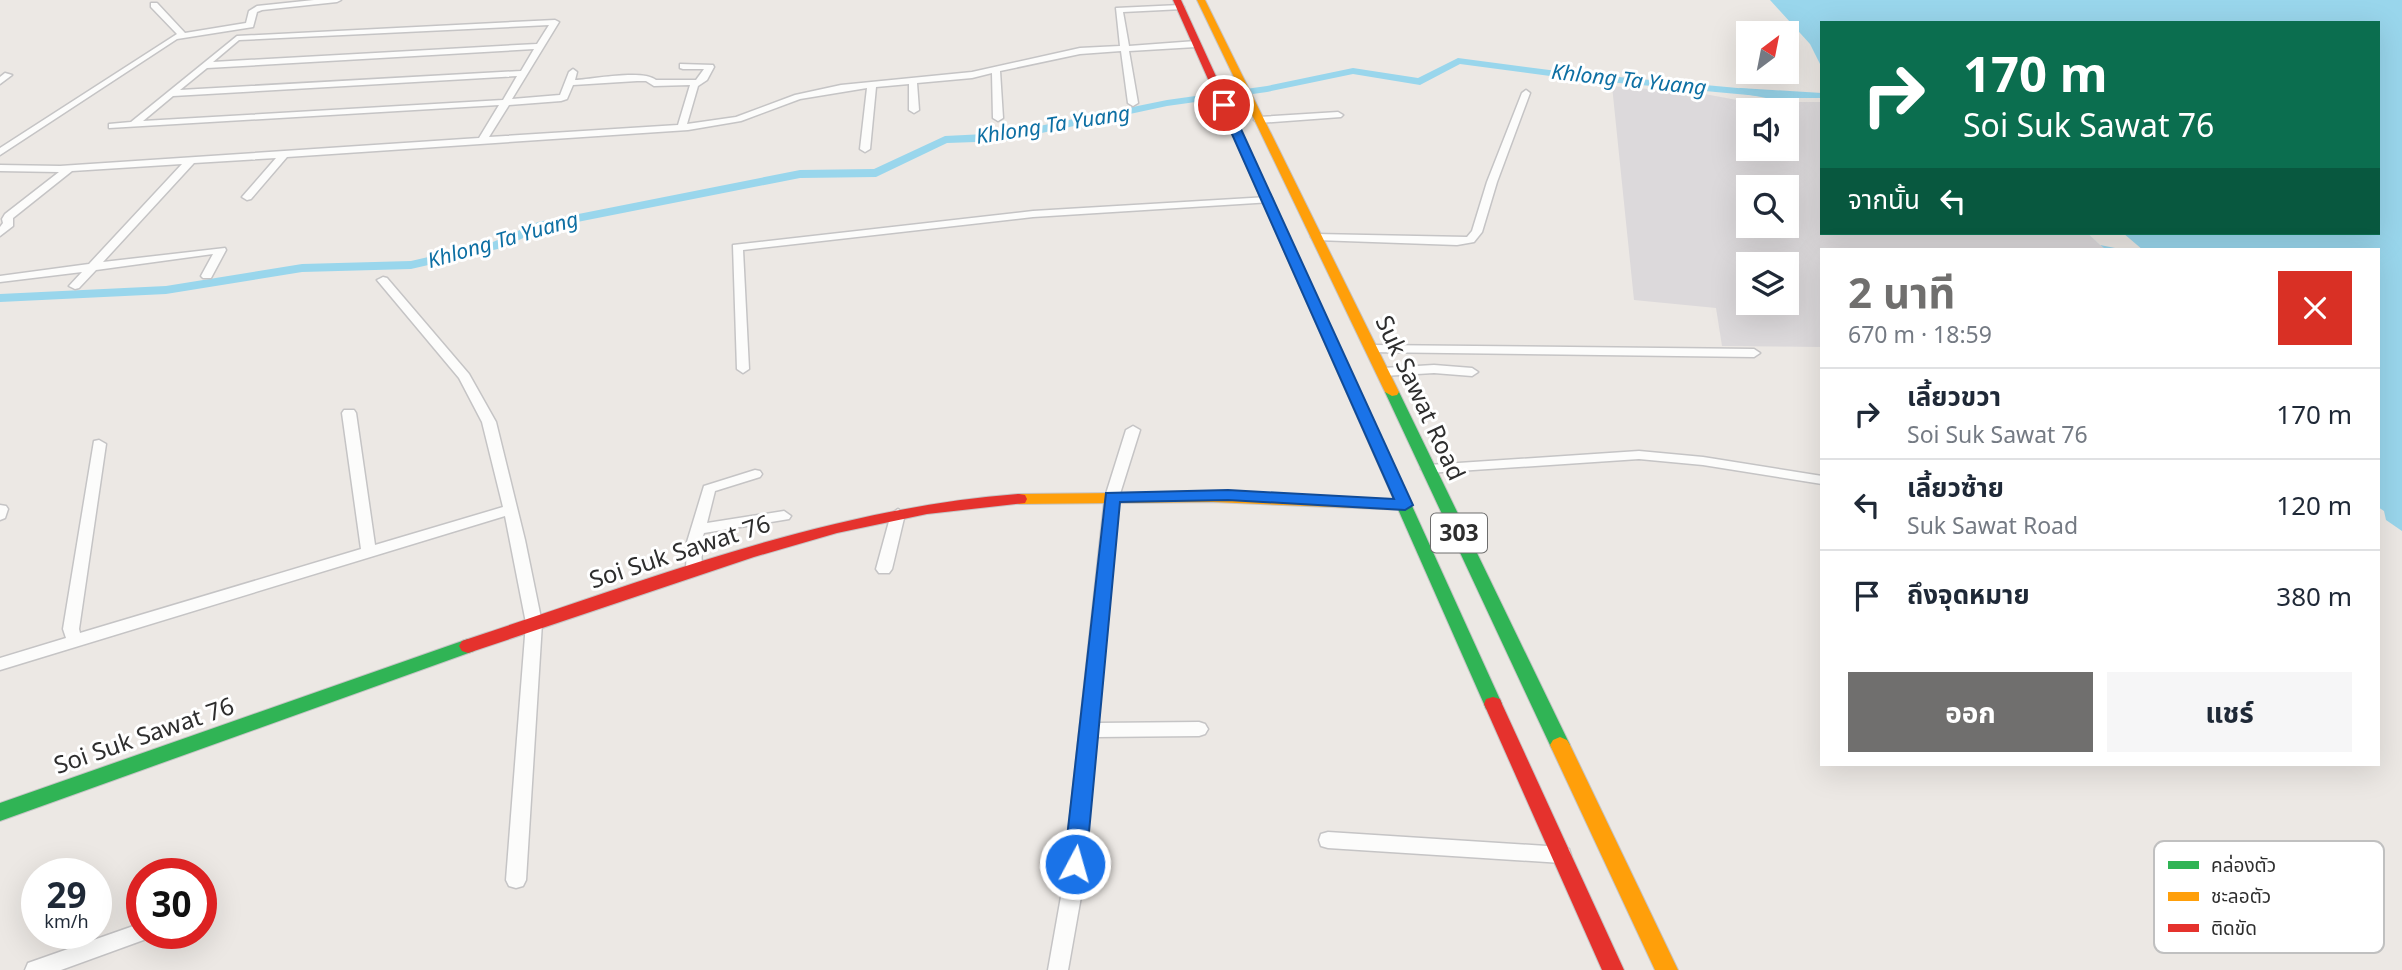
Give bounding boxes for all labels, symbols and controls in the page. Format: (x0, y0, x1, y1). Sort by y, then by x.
north arrow (1736, 21, 1799, 84)
map controls (1736, 21, 1799, 315)
text: 170 m (1963, 40, 2108, 106)
icon: right (1848, 49, 1939, 140)
water label: Khlong Ta Yuang (1550, 57, 1708, 101)
pin (1194, 75, 1254, 135)
icon: arrive (1205, 86, 1243, 124)
water label: Khlong Ta Yuang (974, 98, 1132, 150)
button: sound (1736, 98, 1799, 161)
text: Soi Suk Sawat 76 (1963, 103, 2214, 146)
button: search (1736, 175, 1799, 238)
text: จากนั้น (1848, 181, 1920, 217)
icon: left (1934, 182, 1972, 220)
water label: Khlong Ta Yuang (424, 204, 581, 274)
button: layers (1736, 252, 1799, 315)
text: 2 นาที (1848, 263, 1955, 320)
button: close (2278, 271, 2352, 345)
street label: Suk Sawat Road (1369, 309, 1474, 485)
text: 670 m · 18:59 (1848, 318, 1992, 350)
text: เลี้ยวขวา (1907, 378, 2001, 414)
icon: right (1848, 395, 1886, 433)
text: 170 m (2276, 396, 2352, 432)
text: Soi Suk Sawat 76 (1907, 418, 2088, 450)
text: เลี้ยวซ้าย (1907, 469, 2004, 505)
icon: left (1848, 486, 1886, 524)
text: 120 m (2276, 487, 2352, 523)
street label: Soi Suk Sawat 76 (585, 506, 774, 595)
text: Suk Sawat Road (1907, 509, 2078, 541)
road number: 303 (1431, 513, 1487, 552)
text: ถึงจุดหมาย (1907, 576, 2030, 612)
icon: arrive (1848, 577, 1886, 615)
text: 380 m (2276, 578, 2352, 614)
button: ออก (1848, 672, 2093, 752)
button: แชร์ (2107, 672, 2352, 752)
street label: Soi Suk Sawat 76 (49, 688, 238, 781)
position arrow (1038, 827, 1112, 901)
legend (2154, 841, 2384, 953)
text: คล่องตัว (2211, 852, 2276, 878)
speed limit sign: 30 (126, 858, 217, 949)
text: 29 (46, 871, 87, 918)
text: ชะลอตัว (2211, 883, 2271, 909)
text: km/h (44, 909, 89, 933)
text: ติดขัด (2211, 915, 2257, 941)

